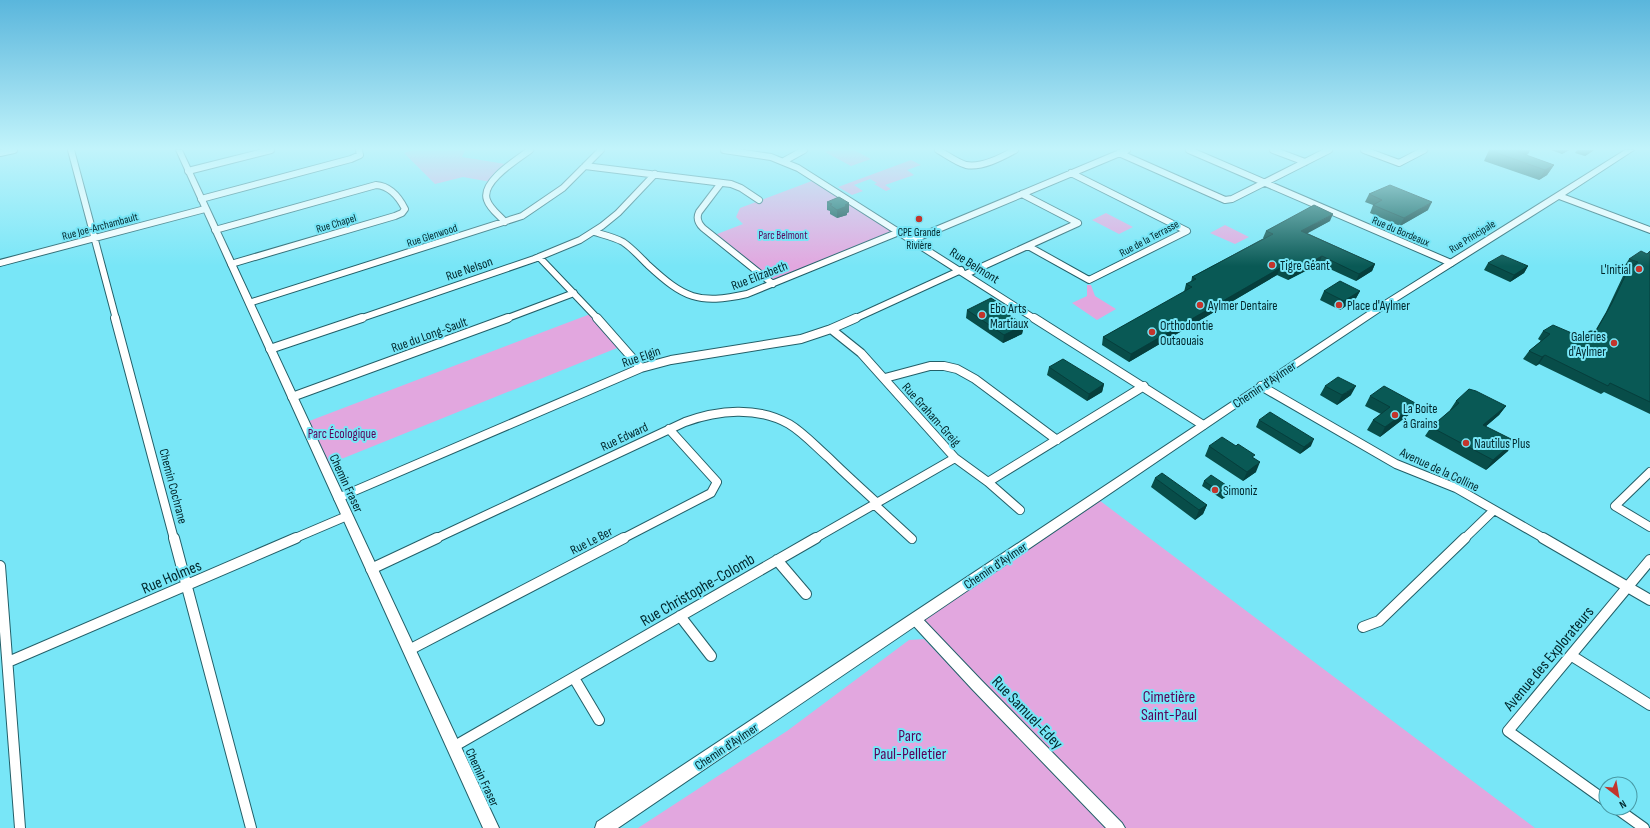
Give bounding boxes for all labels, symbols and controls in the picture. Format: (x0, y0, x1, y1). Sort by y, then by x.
street label: Rue Joe-Archambault (61, 210, 140, 243)
street label: Rue Chapel (315, 211, 358, 236)
marker: CPE Grande Rivière (914, 214, 924, 224)
street label: Rue du Bordeaux (1370, 214, 1432, 249)
street label: Rue de la Terrasse (1117, 217, 1181, 260)
street label: Rue Principale (1447, 217, 1498, 256)
street label: Rue Glenwood (405, 221, 459, 250)
place label: CPE Grande Rivière (898, 226, 940, 252)
park label: Parc Belmont (759, 229, 808, 242)
street label: Rue Belmont (947, 244, 1002, 287)
street label: Rue Nelson (444, 253, 495, 284)
street label: Rue Elizabeth (729, 258, 790, 294)
place label: Tigre Géant (1280, 258, 1330, 274)
marker: Tigre Géant (1267, 260, 1277, 270)
place label: L'Initial (1600, 262, 1631, 278)
marker: L'Initial (1634, 264, 1644, 274)
place label: Aylmer Dentaire (1207, 298, 1278, 314)
place label: Place d'Aylmer (1347, 298, 1410, 314)
marker: Aylmer Dentaire (1195, 300, 1205, 310)
marker: Place d'Aylmer (1334, 300, 1344, 310)
place label: Ebo Arts Martiaux (990, 301, 1028, 332)
marker: Ebo Arts Martiaux (977, 310, 987, 320)
street label: Rue du Long-Sault (389, 314, 470, 356)
place label: Orthodontie Outaouais (1160, 318, 1213, 349)
marker: Orthodontie Outaouais (1147, 327, 1157, 337)
place label: Galeries d'Aylmer (1568, 329, 1606, 360)
marker: Galeries d'Aylmer (1609, 338, 1619, 348)
street label: Rue Elgin (620, 343, 663, 371)
street label: Chemin d'Aylmer (1230, 358, 1300, 412)
street label: Rue Graham-Greig (898, 379, 964, 450)
place label: La Boite à Grains (1403, 401, 1438, 432)
marker: La Boite à Grains (1390, 410, 1400, 420)
street label: Rue Edward (598, 419, 651, 455)
park label: Parc Écologique (308, 426, 376, 442)
place label: Nautilus Plus (1474, 436, 1530, 452)
marker: Nautilus Plus (1461, 438, 1471, 448)
street label: Avenue de la Colline (1396, 444, 1482, 495)
street label: Chemin Cochrane (155, 447, 191, 526)
street label: Chemin Fraser (326, 452, 367, 515)
place label: Simoniz (1223, 483, 1258, 499)
marker: Simoniz (1210, 485, 1220, 495)
street label: Rue Le Ber (568, 523, 616, 558)
street label: Chemin d'Aylmer (961, 539, 1031, 593)
street label: Rue Christophe-Colomb (637, 550, 758, 631)
street label: Rue Holmes (139, 556, 205, 598)
street label: Avenue des Explorateurs (1499, 603, 1598, 716)
street label: Rue Samuel-Edey (987, 673, 1066, 753)
park label: Cimetière Saint-Paul (1141, 688, 1197, 725)
street label: Chemin d'Aylmer (692, 720, 762, 774)
park label: Parc Paul-Pelletier (874, 727, 947, 764)
street label: Chemin Fraser (462, 746, 503, 809)
north arrow (1598, 776, 1638, 816)
text: N (1617, 797, 1629, 811)

